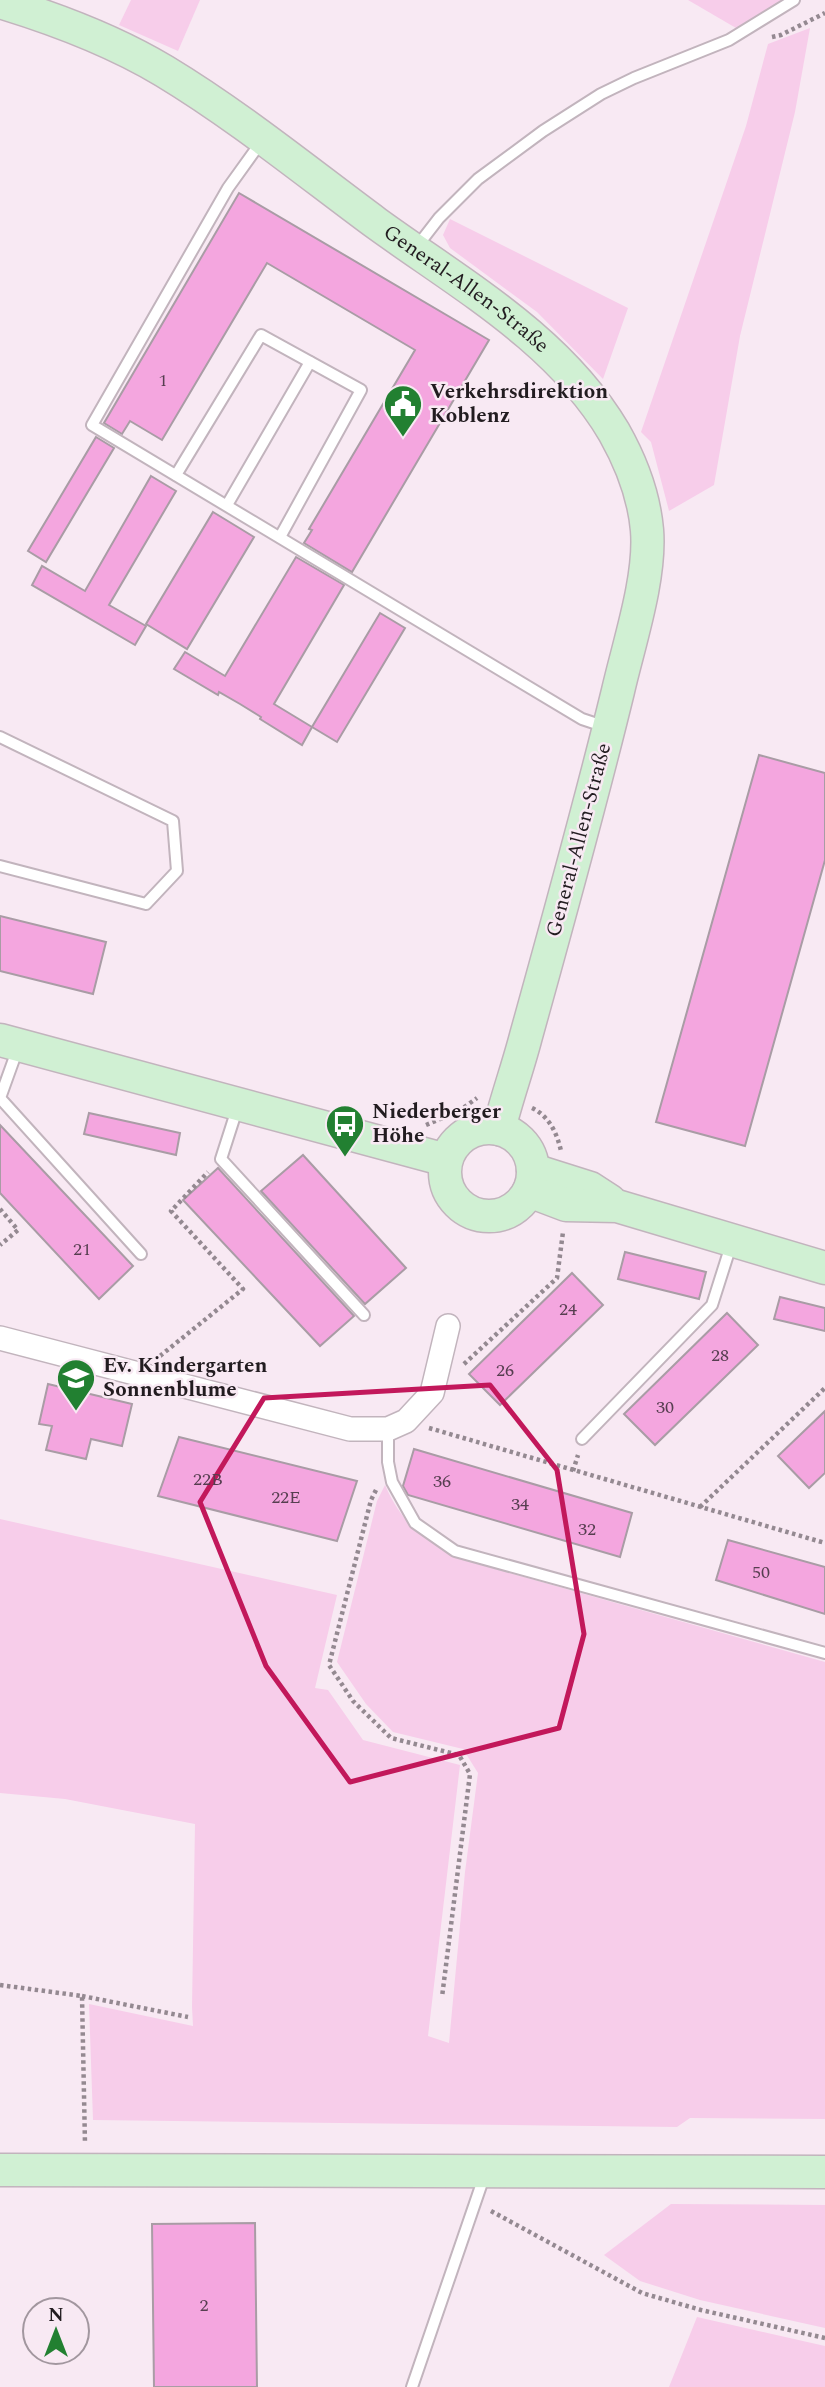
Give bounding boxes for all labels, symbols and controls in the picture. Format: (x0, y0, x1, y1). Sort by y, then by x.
street label: General-Allen-Straße (376, 217, 556, 361)
house number: 1 (159, 367, 168, 394)
place label: Verkehrsdirektion Koblenz (430, 376, 608, 432)
public building icon: Verkehrsdirektion Koblenz (382, 383, 424, 438)
street label: General-Allen-Straße (538, 739, 620, 941)
place label: Niederberger Höhe (372, 1096, 501, 1152)
bus stop icon: Niederberger Höhe (324, 1103, 366, 1158)
house number: 21 (73, 1236, 91, 1263)
house number: 24 (559, 1296, 577, 1323)
house number: 28 (711, 1342, 729, 1369)
place label: Ev. Kindergarten Sonnenblume (103, 1350, 267, 1406)
school or university icon: Ev. Kindergarten Sonnenblume (55, 1357, 97, 1412)
house number: 26 (496, 1357, 514, 1384)
house number: 30 (656, 1394, 674, 1421)
house number: 22B (193, 1466, 223, 1493)
house number: 36 (433, 1468, 451, 1495)
house number: 22E (271, 1484, 301, 1511)
house number: 34 (511, 1491, 529, 1518)
house number: 32 (578, 1516, 596, 1543)
house number: 50 (752, 1559, 770, 1586)
house number: 2 (200, 2292, 209, 2319)
north arrow (21, 2296, 91, 2366)
text: N (48, 2301, 64, 2330)

